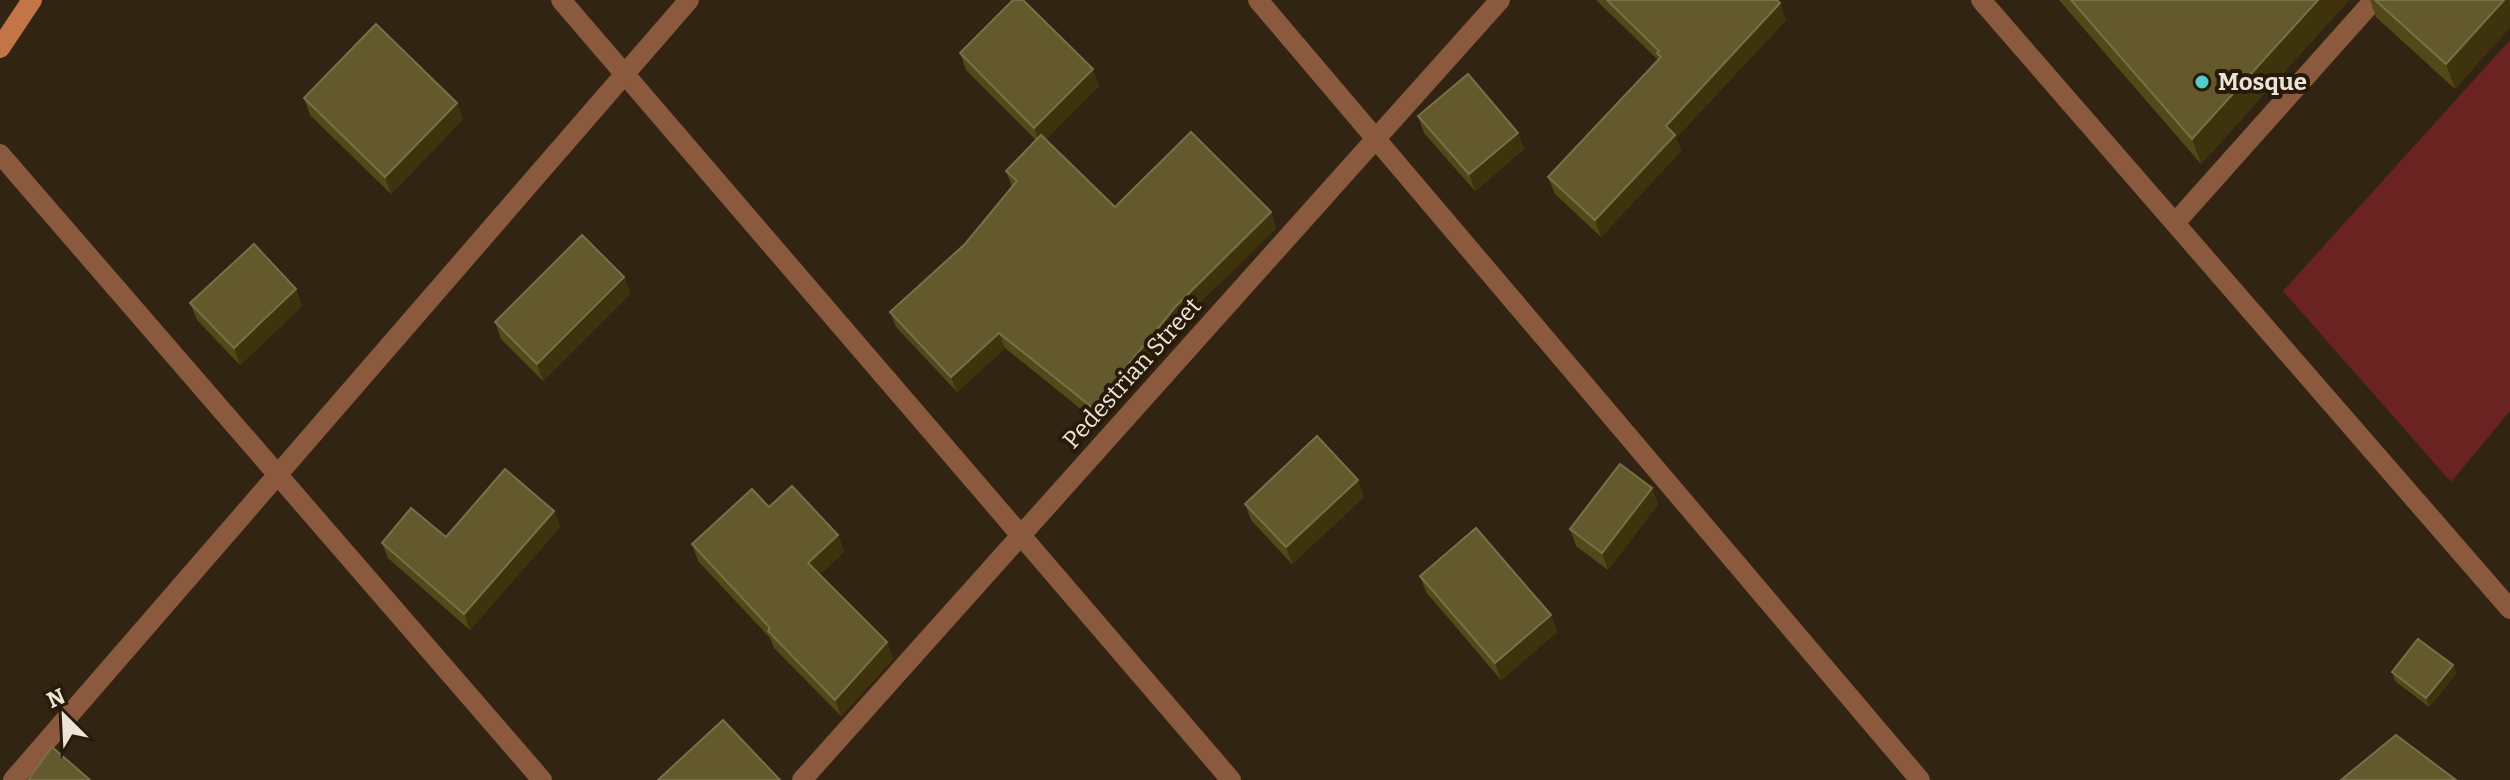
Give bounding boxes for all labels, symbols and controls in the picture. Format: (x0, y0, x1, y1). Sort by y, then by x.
place label: Mosque (2218, 68, 2307, 96)
marker: Mosque (2193, 73, 2211, 91)
street label: Pedestrian Street (1057, 292, 1207, 454)
north arrow (24, 676, 104, 756)
text: N (43, 682, 69, 714)

